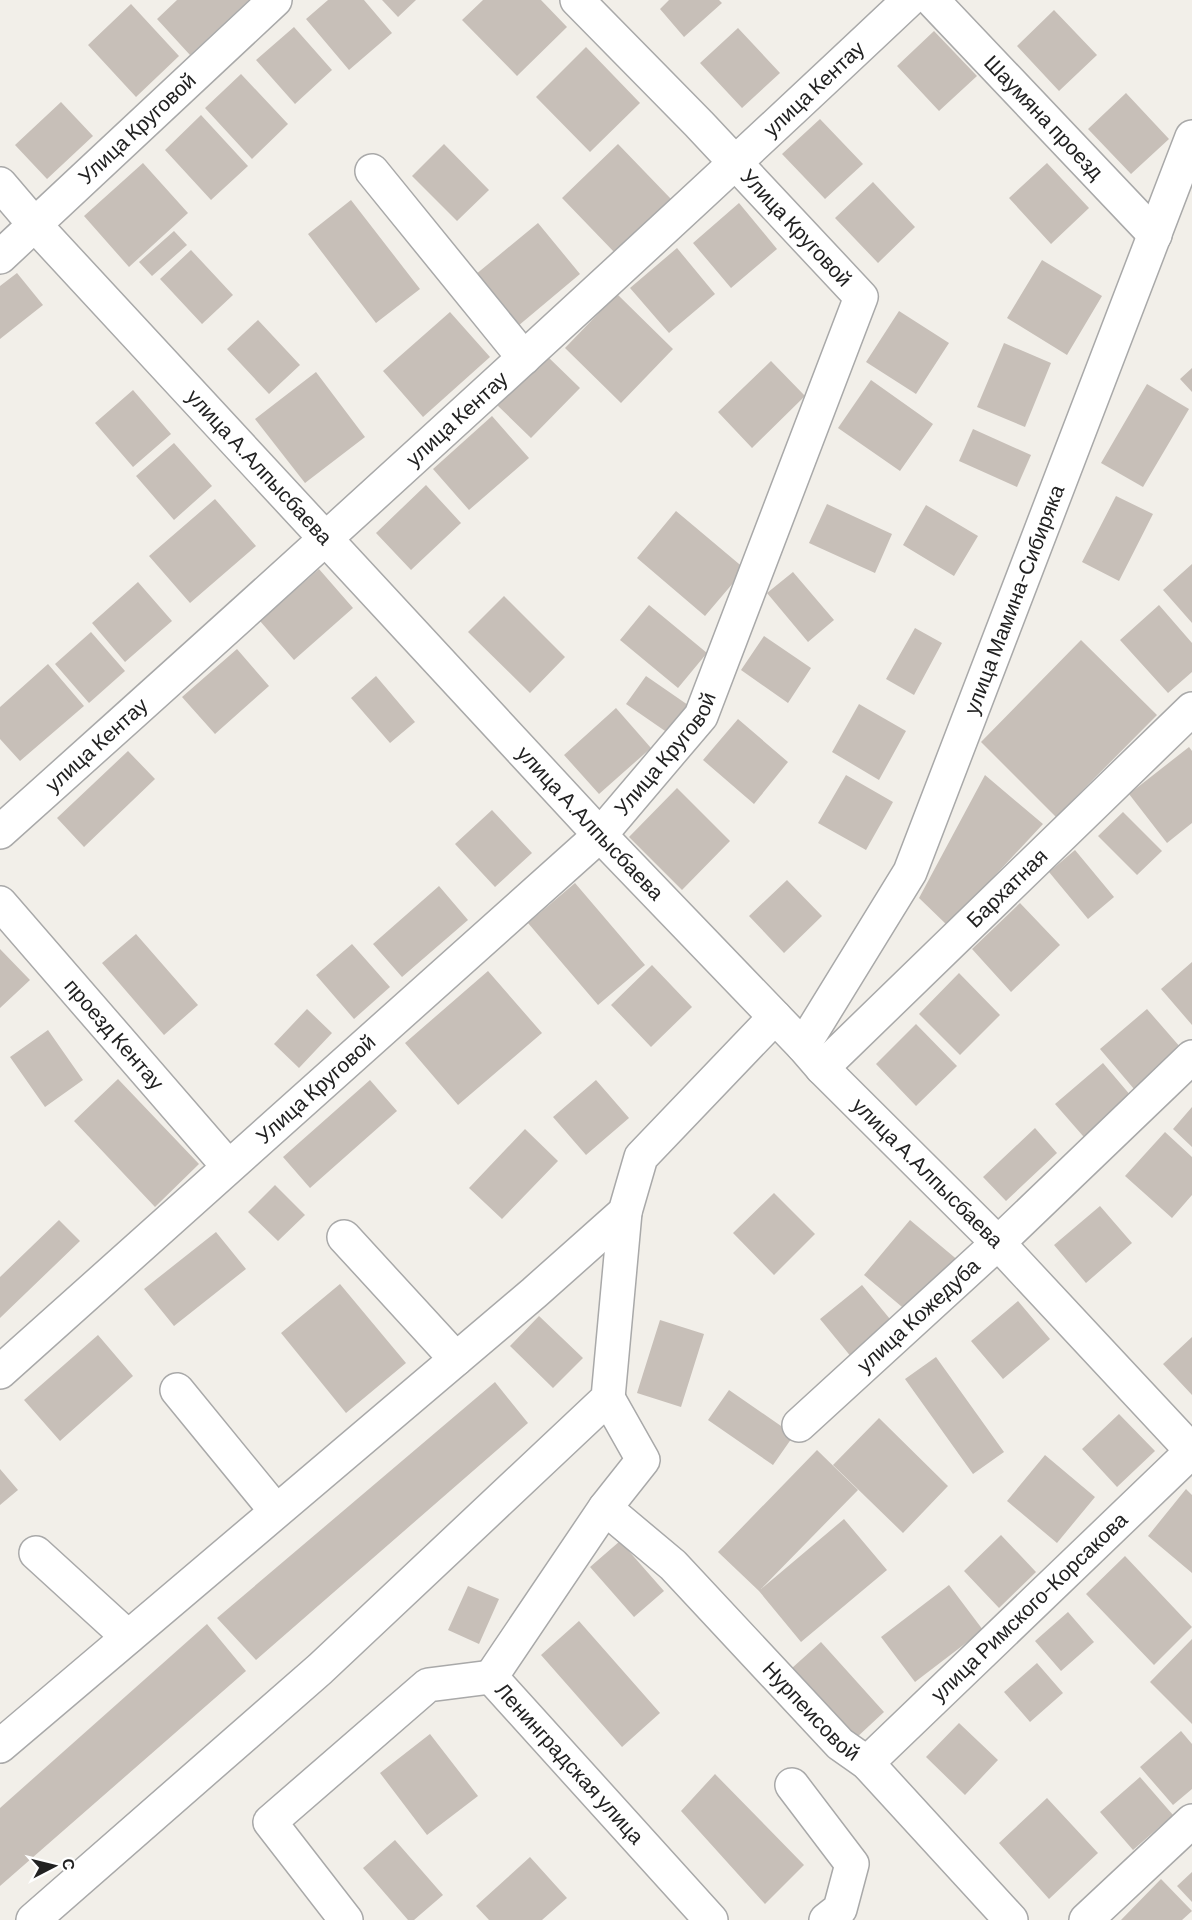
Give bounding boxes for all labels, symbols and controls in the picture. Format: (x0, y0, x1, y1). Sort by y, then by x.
street label: улица Кентау (757, 35, 869, 141)
street label: Шаумяна проезд (980, 49, 1109, 184)
street label: Улица Круговой (73, 67, 200, 188)
street label: Улица Круговой (736, 163, 858, 291)
street label: улица Кентау (400, 365, 512, 471)
street label: улица А.Алпысбаева (182, 383, 339, 549)
street label: улица Мамина-Сибиряка (958, 480, 1069, 717)
street label: Улица Круговой (608, 688, 720, 820)
street label: улица Кентау (39, 691, 152, 796)
street label: улица А.Алпысбаева (513, 740, 670, 905)
street label: Бархатная (961, 843, 1052, 932)
street label: проезд Кентау (60, 973, 170, 1094)
street label: Улица Круговой (250, 1028, 380, 1148)
street label: улица А.Алпысбаева (848, 1092, 1009, 1252)
street label: улица Кожедуба (851, 1252, 984, 1377)
street label: улица Римского-Корсакова (925, 1506, 1132, 1706)
street label: Нурпеисовой (758, 1656, 865, 1765)
street label: Ленинградская улица (491, 1677, 650, 1849)
north arrow (24, 1836, 84, 1896)
text: С (59, 1857, 80, 1871)

